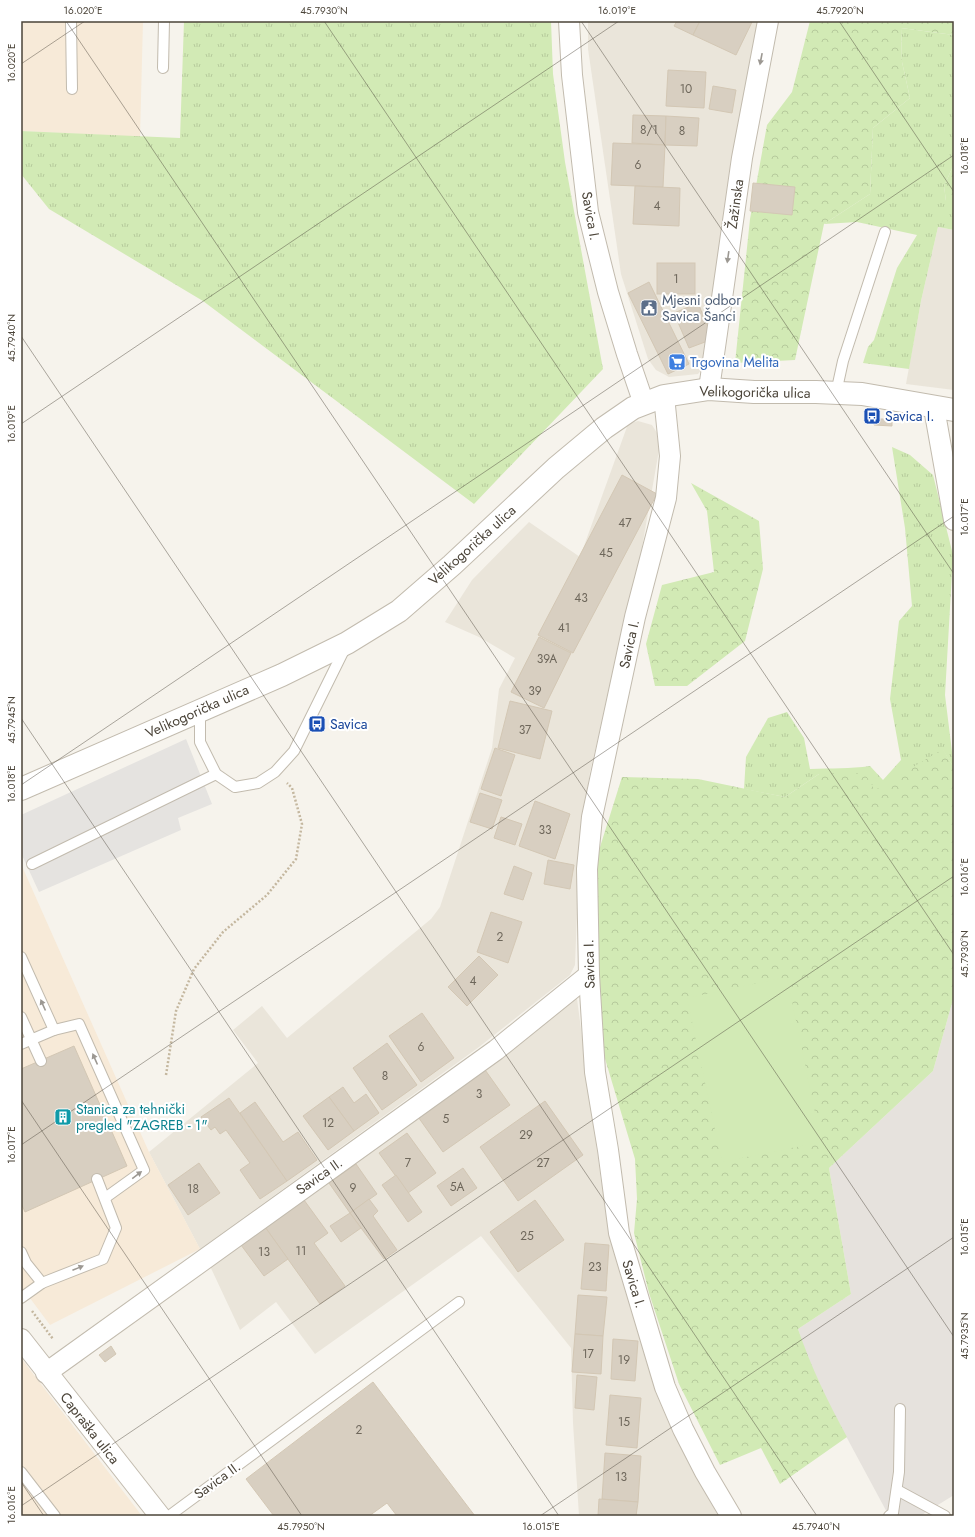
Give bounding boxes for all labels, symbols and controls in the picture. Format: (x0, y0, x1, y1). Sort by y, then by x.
text: 16.020°E (63, 3, 103, 18)
text: 45.7930°N (300, 3, 348, 18)
text: 16.019°E (598, 3, 636, 18)
text: 45.7920°N (816, 3, 864, 18)
text: 16.020°E (4, 43, 19, 83)
one-way arrow (757, 53, 763, 65)
house number: 10 (680, 80, 692, 98)
house number: 8/1 (640, 121, 658, 139)
house number: 8 (679, 122, 685, 140)
text: 16.018°E (957, 137, 972, 175)
house number: 6 (635, 156, 642, 174)
street label: Žažinska (722, 178, 748, 230)
street label: Savica I. (577, 190, 605, 242)
house number: 4 (654, 197, 661, 215)
one-way arrow (725, 250, 731, 263)
house number: 1 (673, 270, 679, 288)
place label: Mjesni odbor Savica Šanci (662, 290, 741, 326)
public building icon: Mjesni odbor Savica Šanci (639, 298, 659, 318)
text: 45.7940°N (4, 314, 19, 362)
supermarket icon: Trgovina Melita (667, 352, 687, 372)
place label: Trgovina Melita (690, 352, 779, 372)
street label: Velikogorička ulica (699, 381, 811, 403)
text: 16.019°E (4, 405, 19, 443)
bus stop icon: Savica I. (862, 406, 882, 426)
place label: Savica I. (885, 406, 934, 426)
text: 16.017°E (957, 498, 972, 536)
street label: Velikogorička ulica (424, 500, 520, 590)
house number: 47 (618, 514, 632, 532)
house number: 45 (599, 544, 613, 562)
house number: 43 (574, 589, 588, 607)
street label: Savica I. (614, 618, 644, 670)
house number: 41 (558, 619, 570, 637)
house number: 39A (537, 650, 557, 668)
street label: Velikogorička ulica (142, 679, 252, 743)
house number: 39 (528, 682, 542, 700)
text: 45.7945°N (4, 696, 19, 744)
bus stop icon: Savica (307, 714, 327, 734)
place label: Savica (330, 714, 368, 734)
house number: 37 (519, 721, 532, 739)
text: 16.018°E (4, 765, 19, 803)
house number: 33 (538, 821, 552, 839)
text: 16.016°E (957, 858, 972, 896)
house number: 2 (497, 928, 504, 946)
text: 45.7930°N (957, 930, 972, 978)
street label: Savica I. (578, 939, 600, 989)
house number: 4 (470, 972, 477, 990)
one-way arrow (40, 1000, 46, 1011)
house number: 6 (418, 1038, 425, 1056)
one-way arrow (91, 1053, 98, 1065)
house number: 8 (382, 1067, 388, 1085)
house number: 3 (476, 1085, 483, 1103)
place label: Stanica za tehnički pregled "ZAGREB - 1" (76, 1099, 208, 1135)
building icon: Stanica za tehnički pregled "ZAGREB - 1" (53, 1107, 73, 1127)
house number: 5 (443, 1110, 450, 1128)
house number: 12 (322, 1114, 334, 1132)
text: 16.017°E (4, 1126, 19, 1164)
house number: 29 (519, 1126, 533, 1144)
street label: Savica II. (292, 1153, 346, 1199)
house number: 7 (405, 1154, 412, 1172)
house number: 27 (536, 1154, 550, 1172)
one-way arrow (131, 1171, 142, 1179)
house number: 5A (450, 1178, 464, 1196)
house number: 9 (350, 1179, 357, 1197)
house number: 18 (187, 1180, 199, 1198)
text: 16.015°E (957, 1218, 972, 1256)
house number: 25 (520, 1227, 534, 1245)
house number: 11 (296, 1242, 306, 1260)
house number: 13 (258, 1243, 270, 1261)
street label: Savica I. (617, 1257, 651, 1311)
house number: 23 (588, 1258, 602, 1276)
one-way arrow (73, 1265, 85, 1271)
text: 45.7935°N (957, 1312, 972, 1360)
house number: 17 (582, 1345, 595, 1363)
house number: 19 (618, 1351, 630, 1369)
street label: Capraška ulica (56, 1388, 124, 1468)
house number: 15 (618, 1413, 630, 1431)
house number: 2 (356, 1421, 363, 1439)
street label: Savica II. (190, 1456, 244, 1504)
house number: 13 (615, 1468, 627, 1486)
text: 16.016°E (4, 1486, 19, 1524)
text: 45.7950°N (277, 1519, 325, 1534)
text: 16.015°E (522, 1519, 560, 1534)
text: 45.7940°N (792, 1519, 840, 1534)

